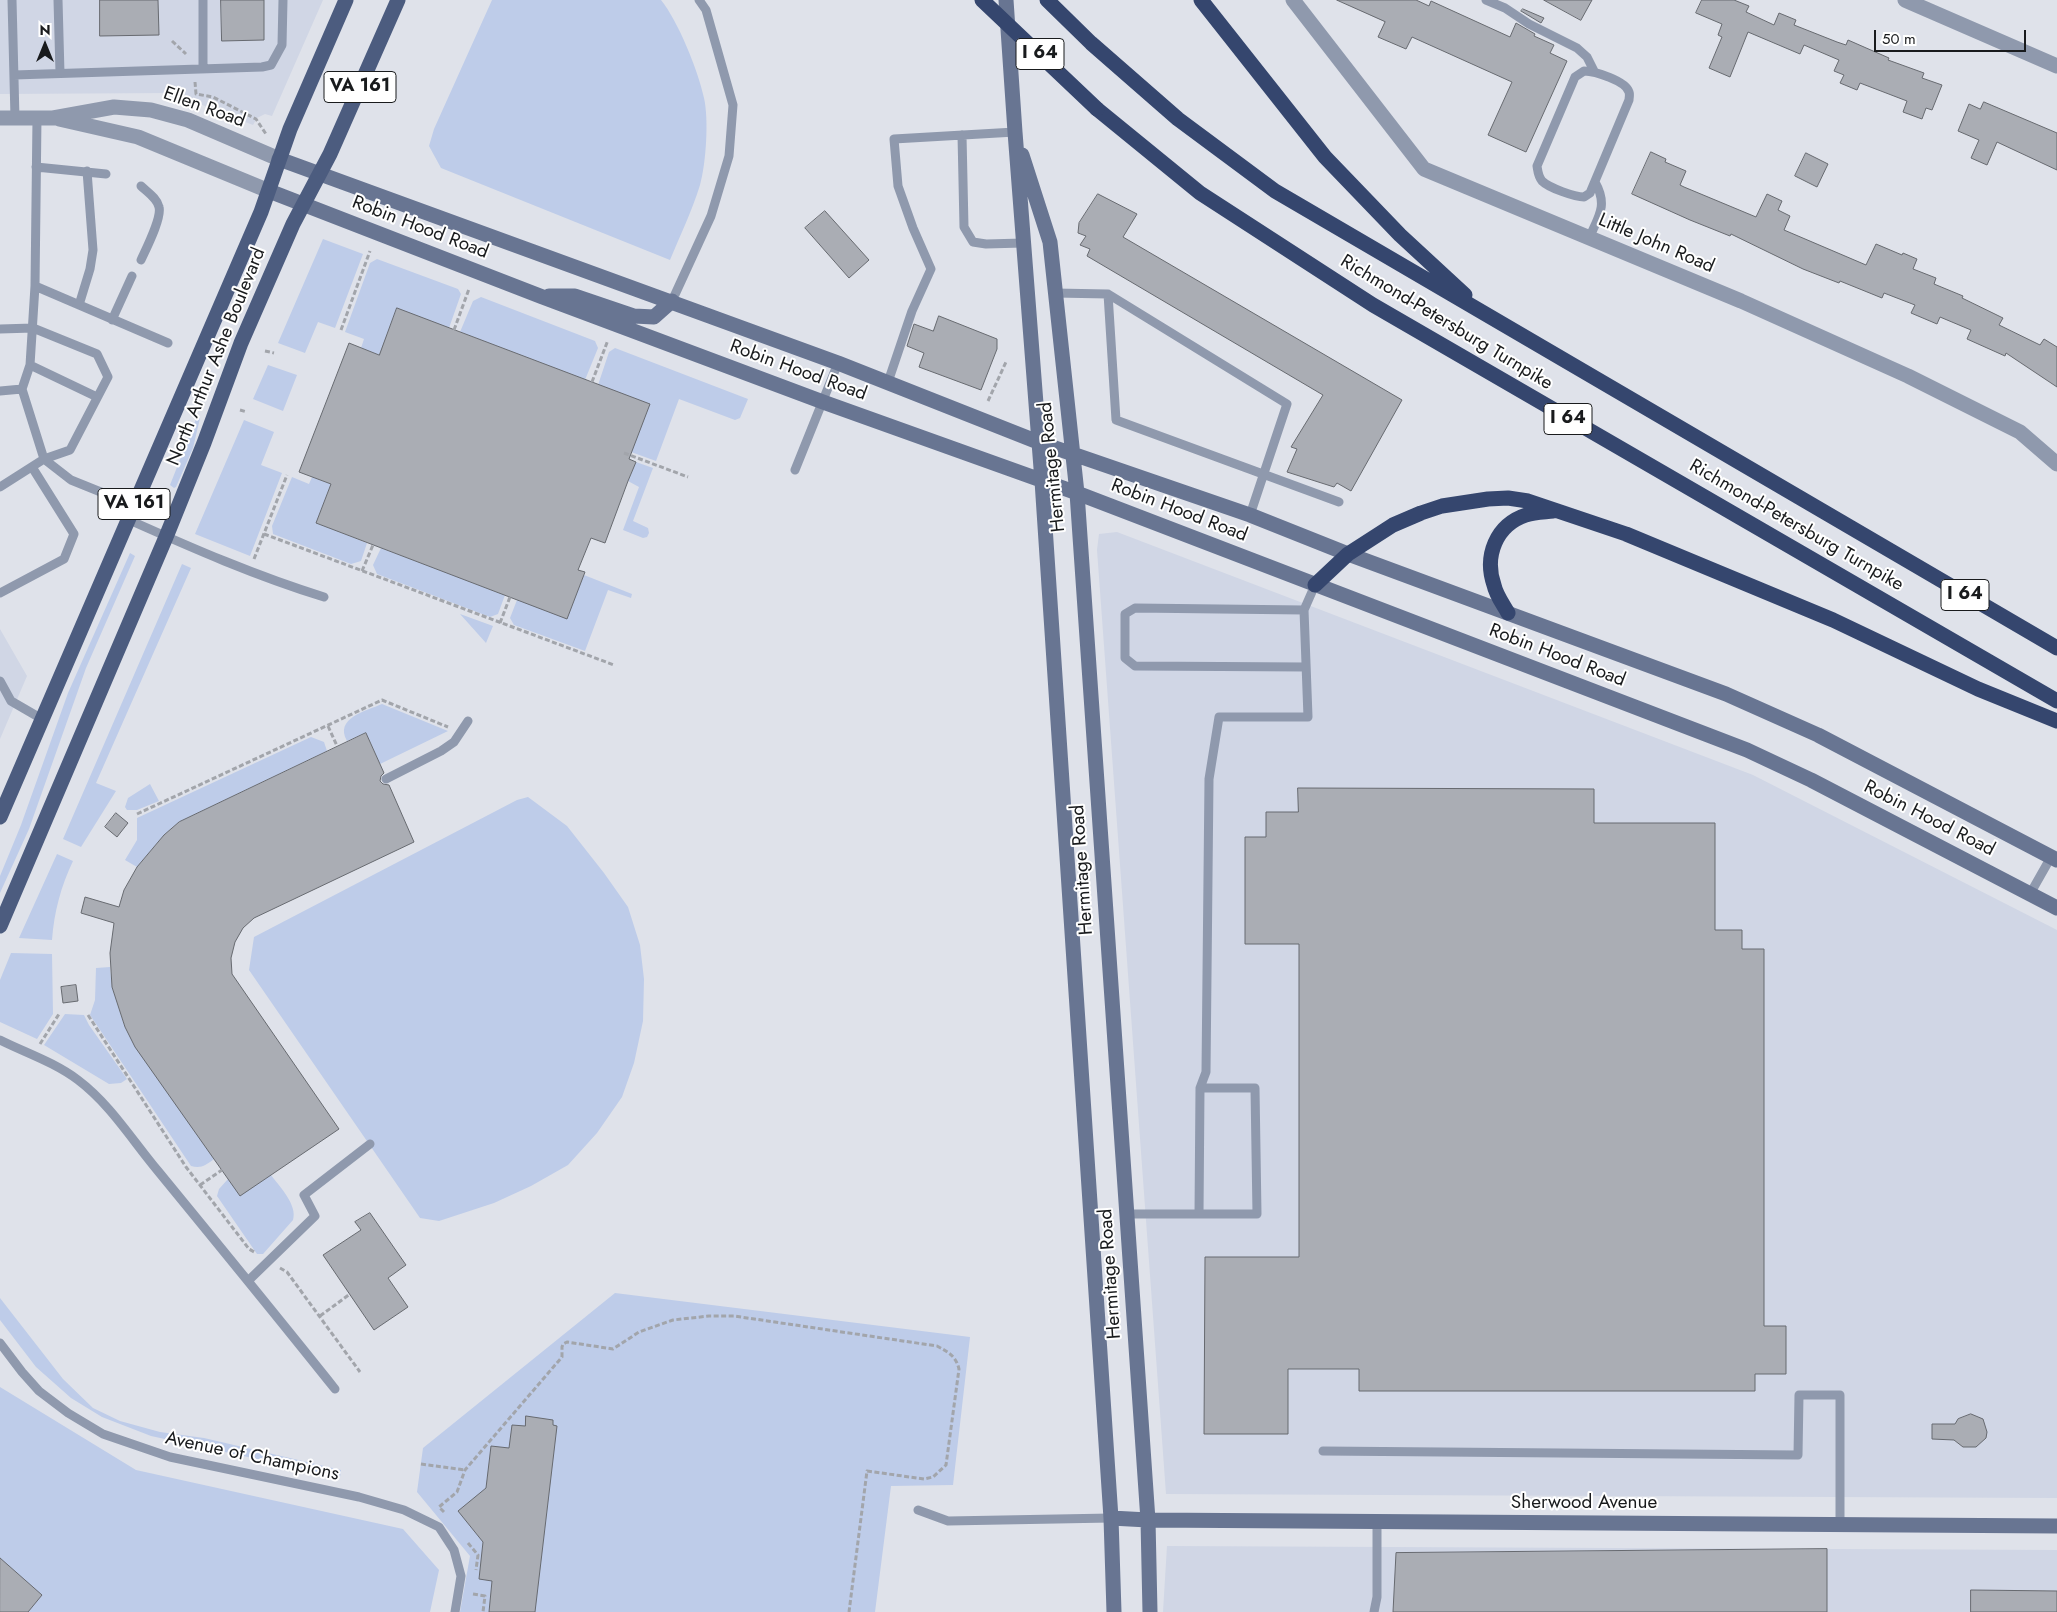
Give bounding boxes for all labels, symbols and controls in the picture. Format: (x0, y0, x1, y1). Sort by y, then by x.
north arrow (20, 20, 70, 70)
text: N (39, 20, 51, 40)
scale bar (1877, 20, 2030, 52)
text: 50 m (1882, 28, 1916, 50)
road number: I 64 (1016, 39, 1064, 70)
road number: VA 161 (324, 72, 396, 102)
street label: Ellen Road (160, 83, 248, 133)
street label: Robin Hood Road (349, 192, 491, 264)
street label: Little John Road (1594, 209, 1718, 279)
street label: North Arthur Ashe Boulevard (163, 245, 271, 469)
street label: Richmond-Petersburg Turnpike (1336, 250, 1556, 396)
street label: Robin Hood Road (726, 336, 870, 406)
street label: Hermitage Road (1035, 401, 1071, 533)
road number: I 64 (1544, 404, 1592, 434)
street label: Richmond-Petersburg Turnpike (1685, 455, 1907, 597)
street label: Robin Hood Road (1108, 475, 1250, 547)
road number: VA 161 (98, 488, 170, 520)
road number: I 64 (1941, 580, 1989, 610)
street label: Robin Hood Road (1486, 620, 1628, 692)
street label: Robin Hood Road (1860, 776, 1998, 862)
street label: Hermitage Road (1067, 804, 1099, 936)
street label: Hermitage Road (1095, 1208, 1127, 1340)
street label: Avenue of Champions (163, 1427, 341, 1487)
street label: Sherwood Avenue (1511, 1492, 1657, 1514)

